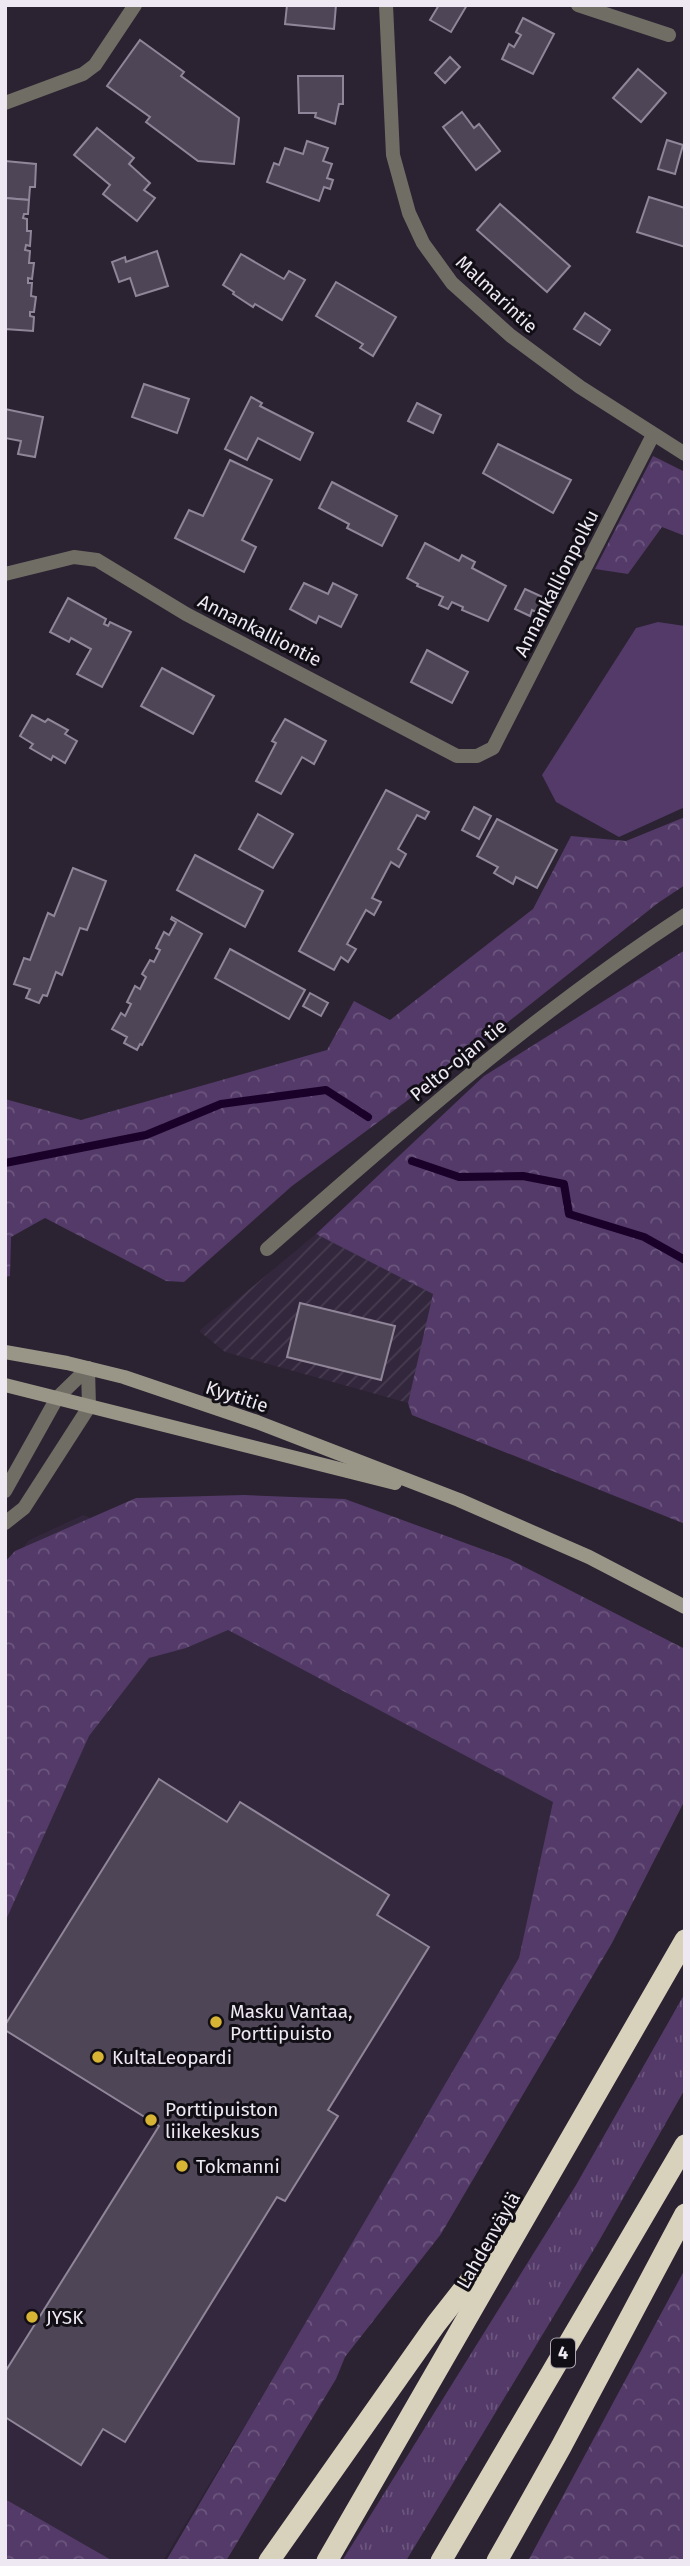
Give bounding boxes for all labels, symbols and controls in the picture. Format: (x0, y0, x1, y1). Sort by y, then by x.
street label: Malmarintie (451, 251, 542, 338)
street label: Annankallionpolku (510, 506, 603, 660)
street label: Annankalliontie (194, 589, 325, 671)
street label: Pelto-ojan tie (406, 1015, 511, 1106)
street label: Kyytitie (203, 1376, 271, 1417)
place label: Masku Vantaa, Porttipuisto (230, 2000, 353, 2045)
marker: Masku Vantaa, Porttipuisto (208, 2014, 224, 2030)
place label: KultaLeopardi (112, 2046, 232, 2069)
marker: KultaLeopardi (90, 2049, 106, 2065)
place label: Porttipuiston liikekeskus (165, 2098, 278, 2143)
marker: Porttipuiston liikekeskus (143, 2112, 159, 2128)
place label: Tokmanni (196, 2155, 280, 2178)
marker: Tokmanni (174, 2158, 190, 2174)
street label: Lahdenväylä (452, 2188, 525, 2293)
place label: JYSK (46, 2306, 84, 2329)
marker: JYSK (24, 2309, 40, 2325)
road number: 4 (551, 2339, 575, 2368)

